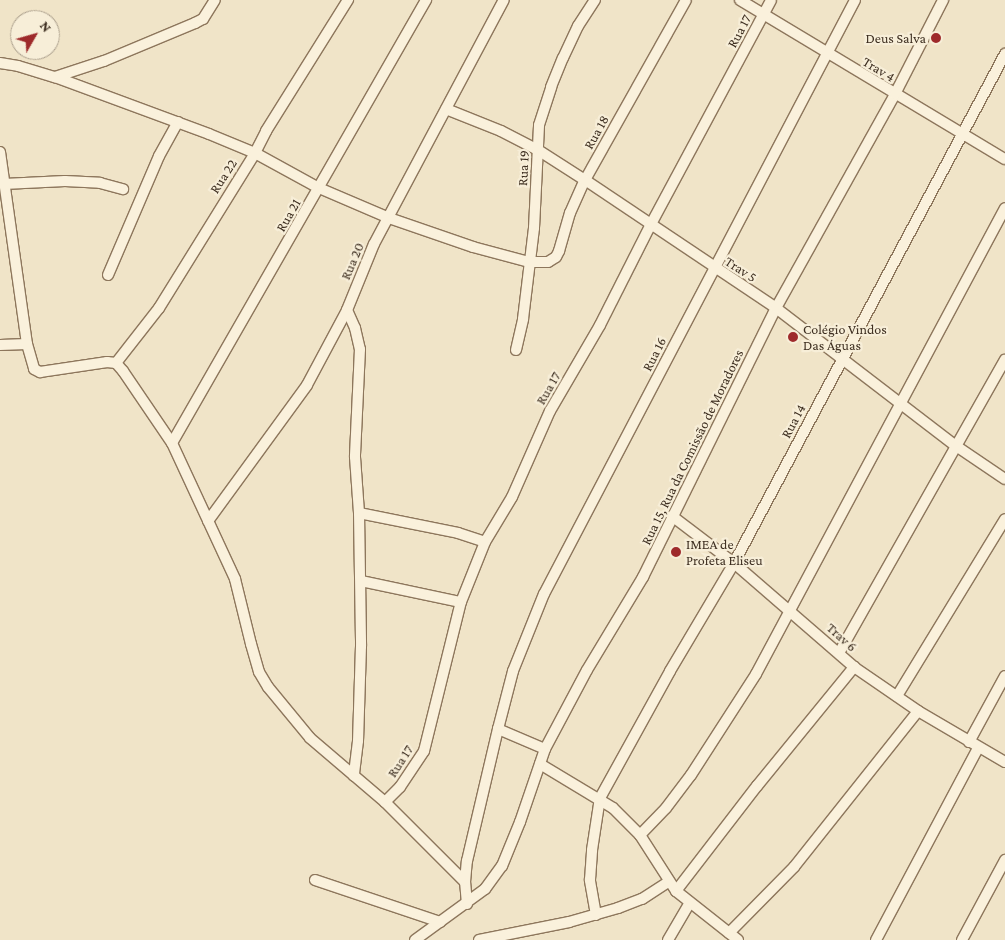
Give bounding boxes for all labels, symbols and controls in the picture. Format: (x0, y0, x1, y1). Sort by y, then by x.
north arrow (10, 10, 60, 60)
street label: Rua 17 (723, 12, 755, 50)
text: N (37, 18, 55, 35)
place label: Deus Salva (865, 30, 926, 46)
marker: Deus Salva (930, 32, 942, 44)
street label: Trav 4 (860, 53, 898, 85)
street label: Rua 18 (580, 112, 612, 152)
street label: Rua 19 (514, 150, 532, 186)
street label: Rua 22 (206, 156, 240, 196)
street label: Rua 21 (272, 195, 304, 235)
street label: Rua 20 (337, 240, 367, 282)
street label: Trav 5 (722, 253, 760, 285)
place label: Colégio Vindos Das Águas (803, 321, 887, 354)
marker: Colégio Vindos Das Águas (787, 331, 799, 343)
street label: Rua 16 (638, 334, 670, 374)
street label: Rua 15, Rua da Comissão de Moradores (637, 347, 747, 547)
street label: Rua 17 (532, 369, 564, 407)
street label: Rua 14 (777, 401, 809, 441)
place label: IMEA de Profeta Eliseu (686, 536, 763, 568)
marker: IMEA de Profeta Eliseu (670, 546, 682, 558)
street label: Trav 6 (823, 619, 861, 655)
street label: Rua 17 (383, 742, 417, 780)

